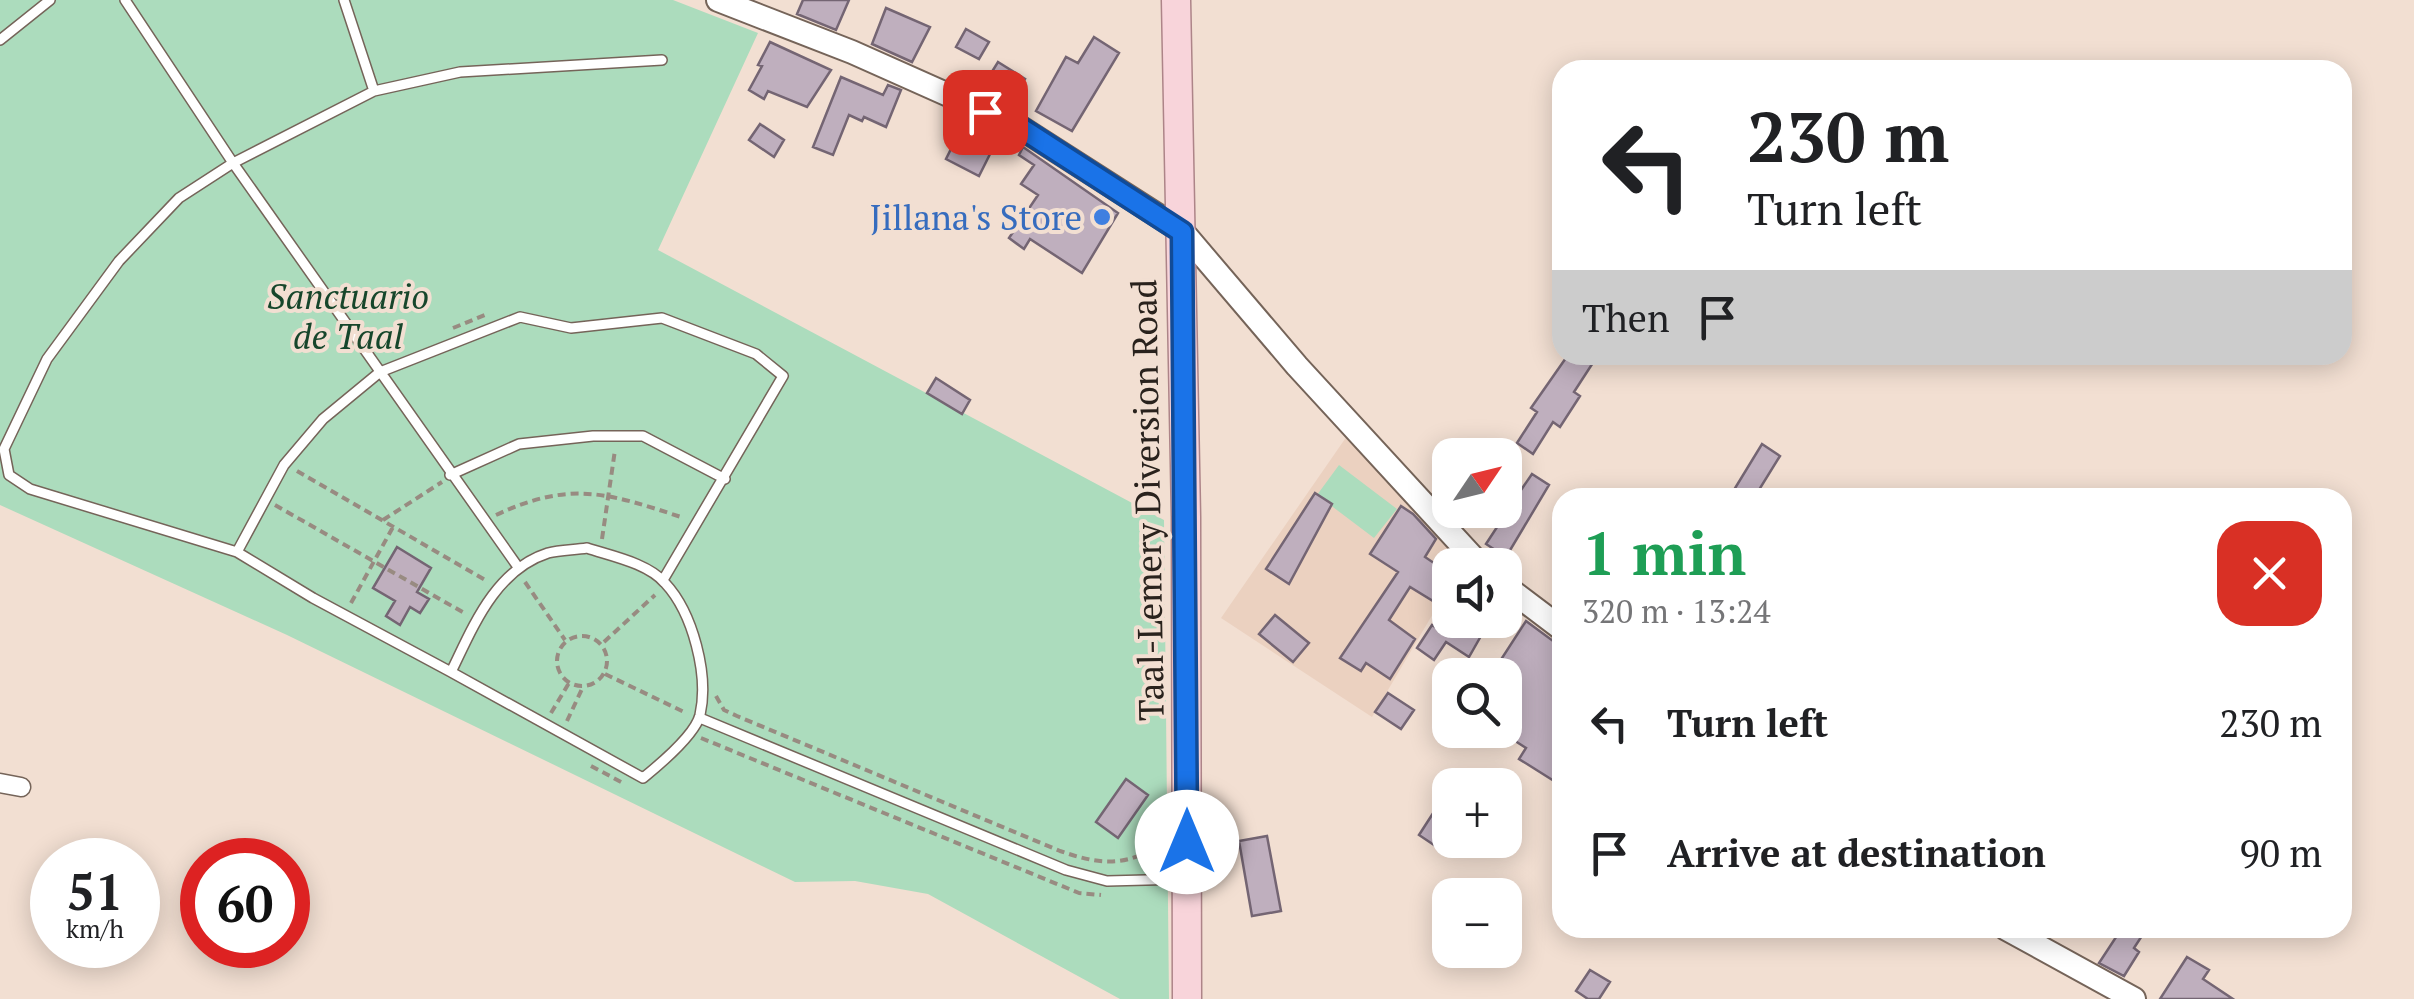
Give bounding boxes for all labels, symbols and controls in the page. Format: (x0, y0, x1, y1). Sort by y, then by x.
pin (943, 70, 1028, 155)
icon: arrive (958, 85, 1013, 140)
text: 230 m (1747, 89, 1949, 182)
icon: left (1582, 100, 1712, 230)
text: Turn left (1747, 178, 1922, 238)
place label: Jillana's Store (870, 194, 1082, 240)
marker: Jillana's Store (1091, 206, 1113, 228)
park label: Sanctuario de Taal (267, 273, 429, 359)
street label: Taal-Lemery Diversion Road (1120, 279, 1174, 721)
icon: arrive (1690, 290, 1745, 345)
text: Then (1582, 293, 1670, 343)
north arrow (1432, 438, 1522, 528)
map controls (1432, 438, 1522, 968)
text: 1 min (1582, 513, 1746, 592)
button: close (2217, 521, 2322, 626)
button: sound (1432, 548, 1522, 638)
text: 320 m · 13:24 (1582, 590, 1770, 632)
button: search (1432, 658, 1522, 748)
icon: left (1582, 696, 1637, 751)
text: Turn left (1667, 698, 1828, 748)
text: 230 m (2219, 698, 2322, 748)
button: + (1432, 768, 1522, 858)
position arrow (1135, 790, 1239, 894)
icon: arrive (1582, 826, 1637, 881)
text: Arrive at destination (1667, 828, 2046, 878)
text: 90 m (2239, 828, 2322, 878)
speed limit sign: 60 (180, 838, 310, 968)
text: 51 (67, 858, 123, 924)
button: − (1432, 878, 1522, 968)
text: km/h (66, 912, 124, 945)

